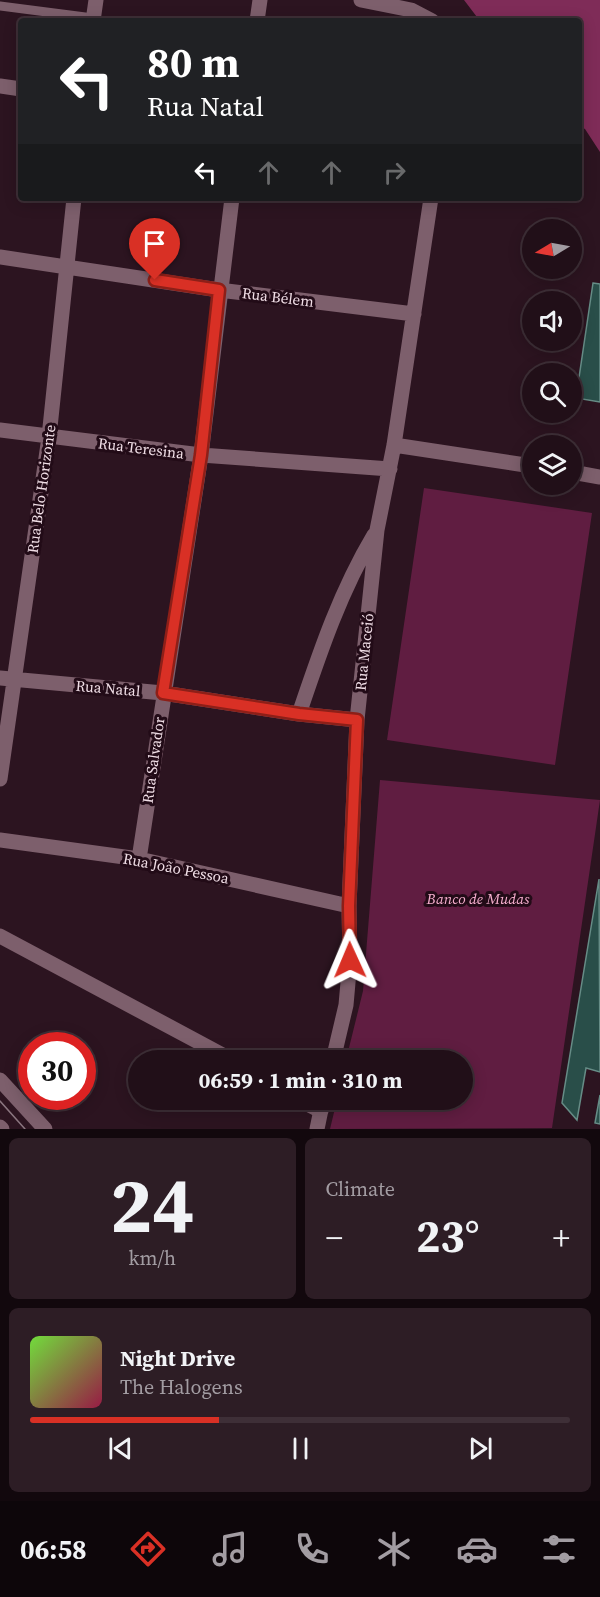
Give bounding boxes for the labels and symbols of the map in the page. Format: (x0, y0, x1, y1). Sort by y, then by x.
pin (129, 218, 180, 280)
north arrow (522, 219, 582, 279)
street label: Rua Bélem (241, 282, 316, 312)
street label: Rua Belo Horizonte (22, 423, 60, 555)
street label: Rua Teresina (97, 432, 186, 464)
street label: Rua Maceió (349, 612, 379, 692)
street label: Rua Natal (75, 675, 142, 701)
street label: Rua Salvador (137, 715, 170, 805)
street label: Rua João Pessoa (121, 847, 231, 889)
park label: Banco de Mudas (426, 888, 530, 909)
position arrow (318, 928, 382, 992)
speed limit sign: 30 (18, 1032, 96, 1110)

